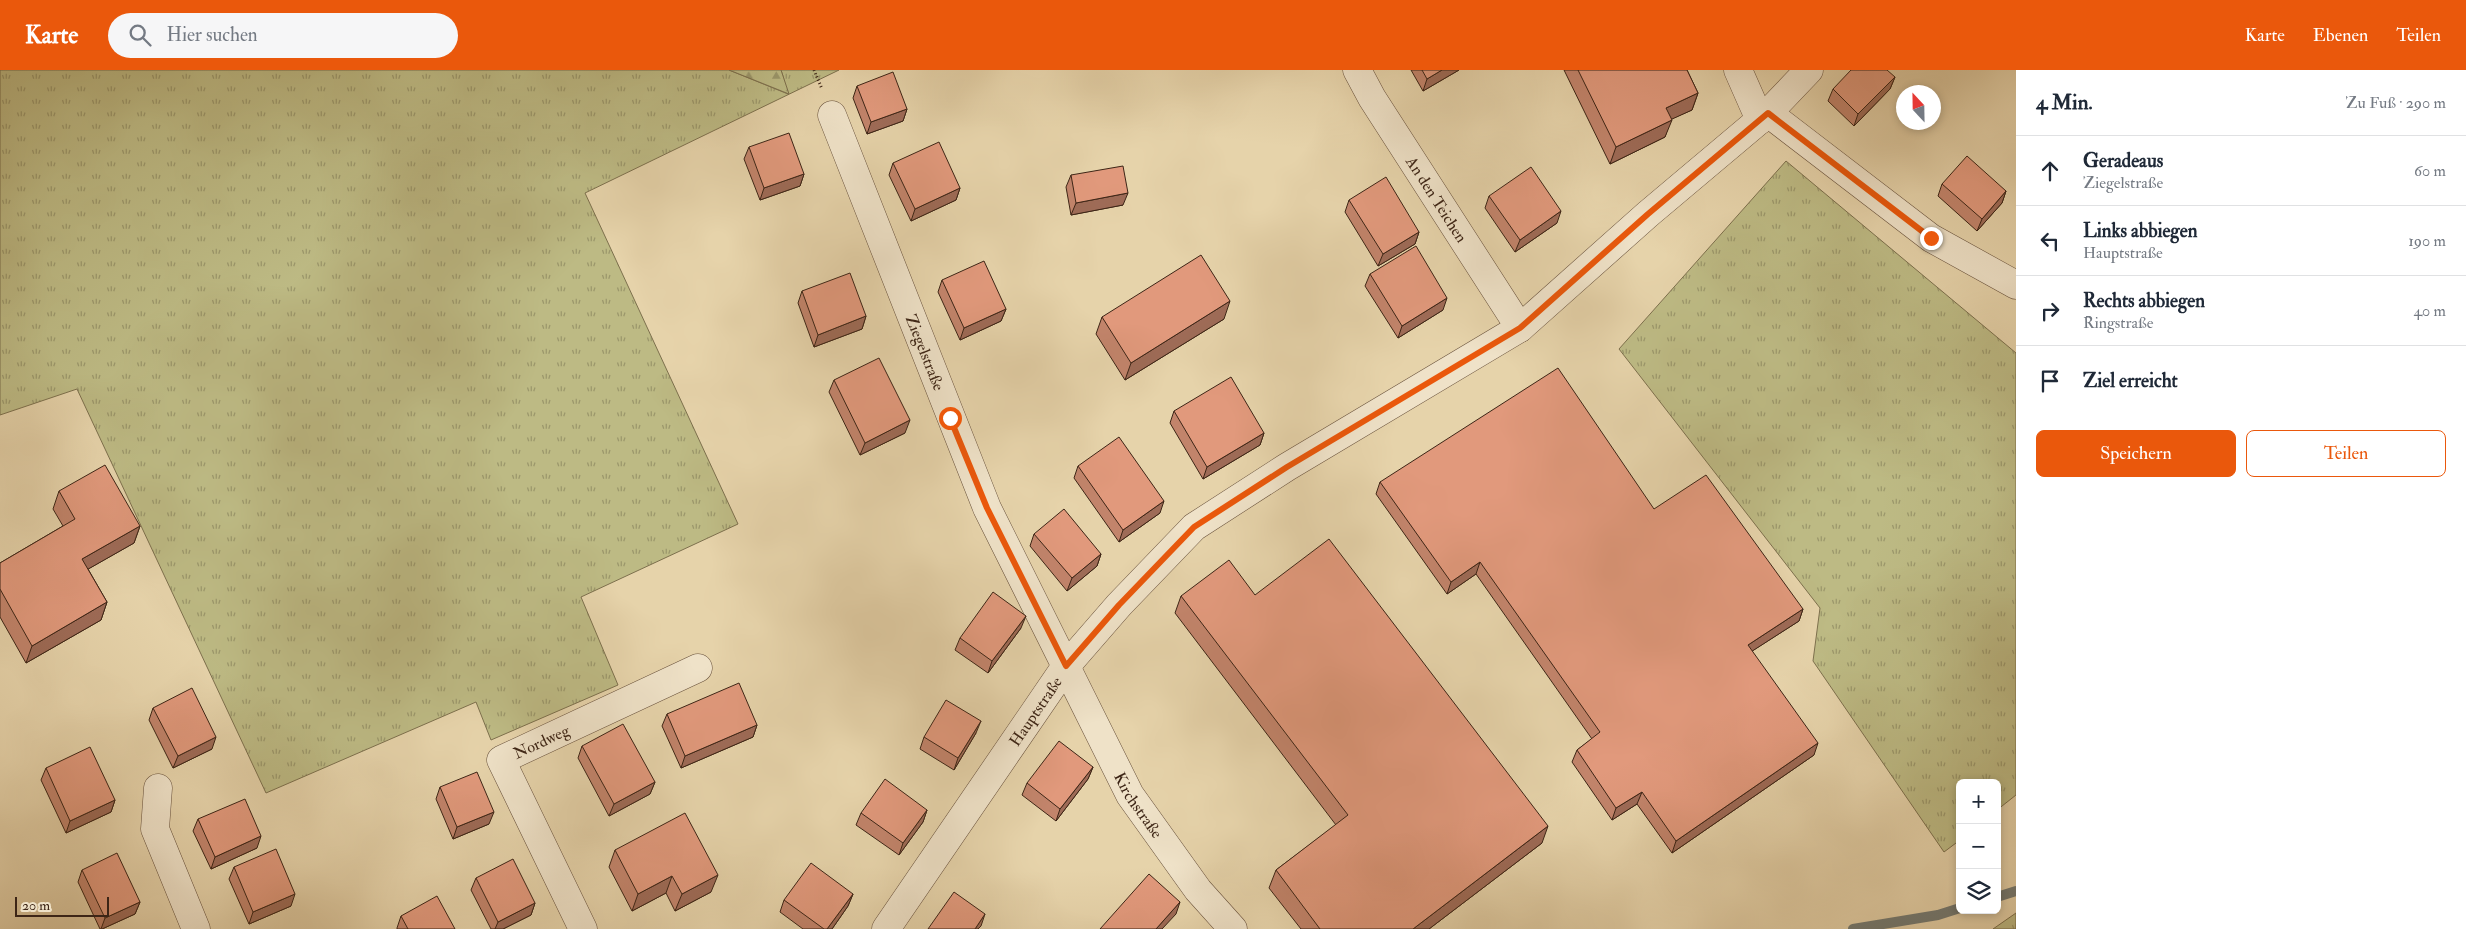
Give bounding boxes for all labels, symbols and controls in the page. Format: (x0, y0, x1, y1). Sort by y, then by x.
search box (108, 13, 458, 58)
text: Karte (25, 20, 78, 51)
icon: search (126, 21, 154, 49)
text: Hier suchen (166, 23, 258, 47)
text: Karte (2245, 24, 2285, 47)
text: Ebenen (2313, 24, 2368, 47)
text: Teilen (2396, 24, 2441, 47)
north arrow (1896, 85, 1941, 130)
text: 4 Min. (2036, 89, 2093, 116)
text: Zu Fuß · 290 m (2346, 93, 2446, 113)
text: Geradeaus (2083, 149, 2163, 173)
street label: An den Teichen (1401, 152, 1471, 246)
icon: ahead (2036, 157, 2064, 185)
text: 60 m (2414, 161, 2446, 181)
text: Ziegelstraße (2083, 173, 2163, 193)
text: Links abbiegen (2083, 219, 2197, 243)
route end (1920, 227, 1943, 250)
icon: left (2036, 227, 2064, 255)
text: 190 m (2408, 231, 2446, 251)
text: Hauptstraße (2083, 243, 2163, 263)
text: Rechts abbiegen (2083, 289, 2205, 313)
icon: right (2036, 297, 2064, 325)
text: 40 m (2413, 301, 2446, 321)
street label: Ziegelstraße (901, 312, 949, 394)
text: Ringstraße (2083, 313, 2153, 333)
icon: arrive (2036, 367, 2064, 395)
text: Ziel erreicht (2083, 369, 2178, 393)
route start (939, 407, 962, 430)
button: Speichern (2036, 430, 2236, 477)
button: Teilen (2246, 430, 2446, 477)
street label: Hauptstraße (1005, 673, 1067, 750)
street label: Nordweg (510, 720, 574, 764)
street label: Kirchstraße (1109, 769, 1167, 843)
map controls (1956, 779, 2001, 914)
button: + (1956, 779, 2001, 824)
button: − (1956, 824, 2001, 869)
button: layers (1956, 869, 2001, 914)
scale bar (15, 894, 109, 917)
text: 20 m (22, 897, 50, 914)

